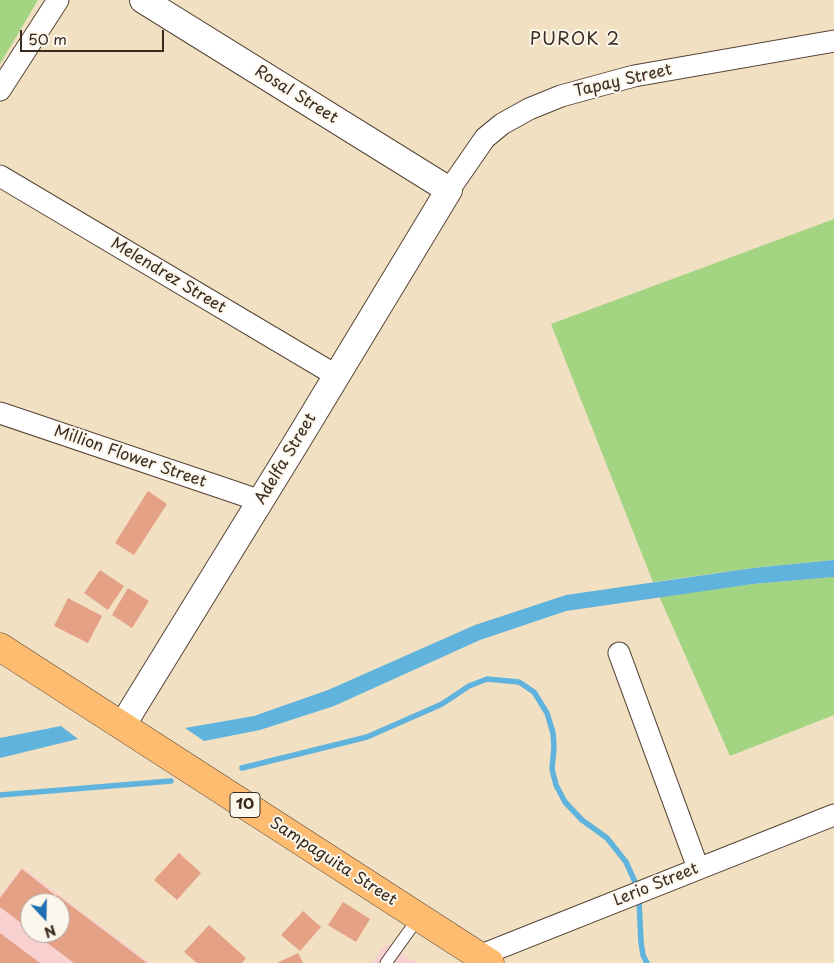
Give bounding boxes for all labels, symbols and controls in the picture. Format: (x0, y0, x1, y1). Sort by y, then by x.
scale bar (22, 20, 166, 52)
text: 50 m (28, 27, 67, 50)
district label: PUROK 2 (529, 29, 621, 51)
street label: Tapay Street (572, 60, 674, 102)
street label: Rosal Street (251, 62, 341, 128)
street label: Melendrez Street (107, 234, 229, 318)
street label: Adelfa Street (251, 410, 321, 508)
street label: Million Flower Street (51, 422, 209, 492)
road number: 10 (230, 792, 260, 818)
street label: Sampaguita Street (266, 814, 400, 910)
street label: Lerio Street (611, 859, 701, 911)
north arrow (20, 893, 70, 943)
text: N (41, 920, 59, 943)

